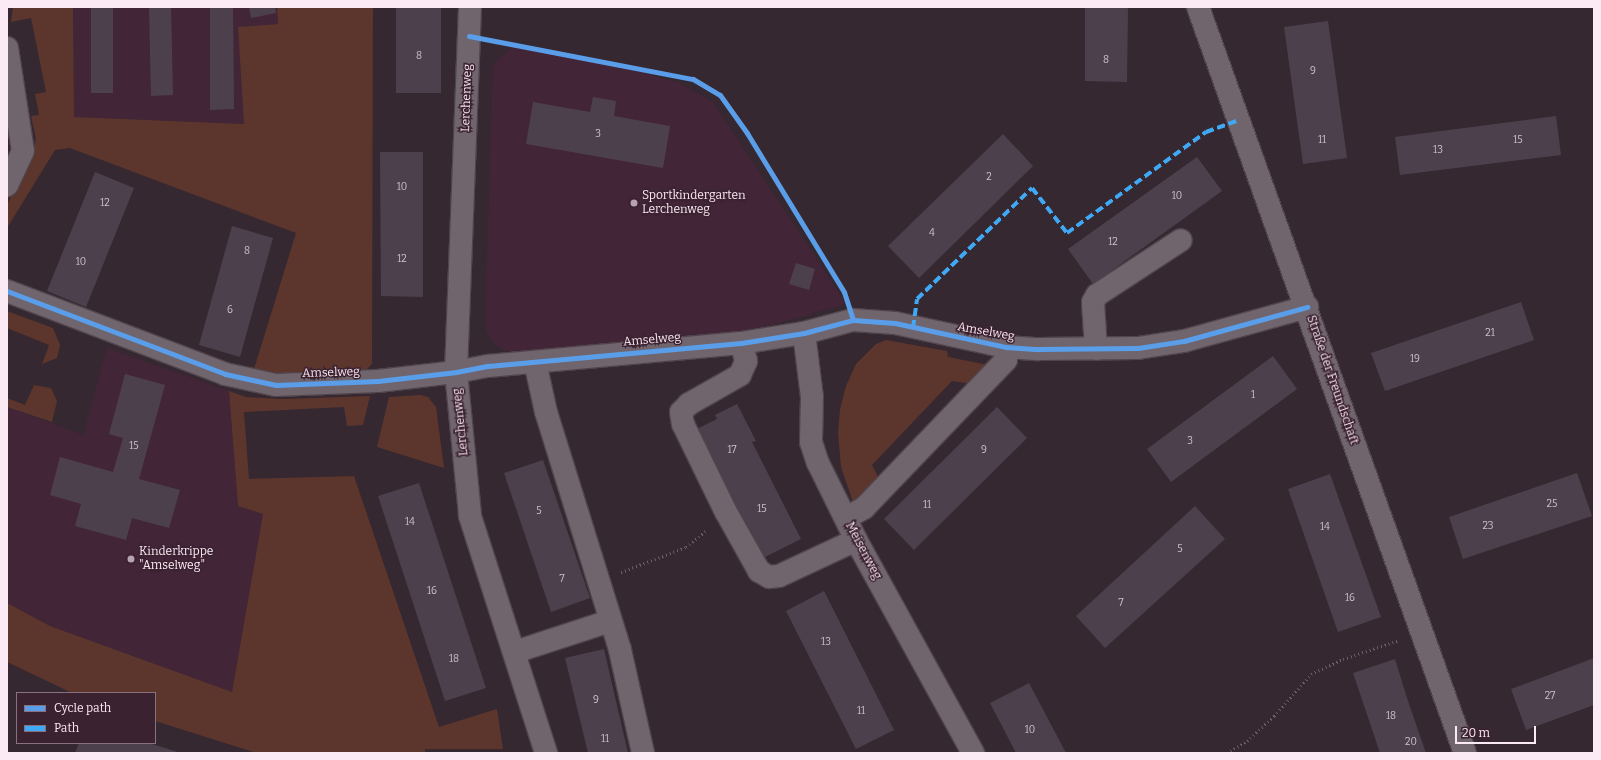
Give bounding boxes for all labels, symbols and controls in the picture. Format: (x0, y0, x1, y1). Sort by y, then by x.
house number: 8 (416, 51, 422, 63)
house number: 8 (1103, 55, 1109, 67)
street label: Lerchenweg (459, 64, 475, 132)
house number: 9 (1310, 66, 1316, 78)
house number: 3 (595, 129, 601, 141)
house number: 11 (1318, 135, 1326, 147)
house number: 15 (1513, 135, 1523, 147)
house number: 13 (1433, 145, 1443, 157)
house number: 2 (986, 172, 992, 184)
house number: 10 (397, 182, 407, 194)
place label: Sportkindergarten Lerchenweg (642, 189, 746, 217)
house number: 10 (1172, 191, 1182, 203)
house number: 12 (100, 198, 110, 210)
marker: Sportkindergarten Lerchenweg (629, 198, 639, 208)
house number: 4 (929, 228, 935, 240)
house number: 12 (1108, 237, 1118, 249)
house number: 8 (244, 246, 250, 258)
house number: 12 (397, 254, 407, 266)
house number: 10 (76, 257, 86, 269)
house number: 6 (227, 305, 233, 317)
street label: Straße der Freundschaft (1303, 314, 1361, 446)
street label: Amselweg (956, 320, 1016, 344)
house number: 21 (1485, 328, 1495, 340)
street label: Amselweg (623, 330, 681, 350)
house number: 19 (1410, 354, 1420, 366)
street label: Amselweg (302, 365, 360, 381)
street label: Lerchenweg (450, 387, 472, 457)
house number: 1 (1251, 390, 1255, 402)
house number: 3 (1187, 436, 1193, 448)
house number: 15 (129, 441, 139, 453)
house number: 17 (728, 445, 736, 457)
house number: 9 (981, 445, 987, 457)
house number: 25 (1547, 499, 1557, 511)
house number: 11 (923, 500, 931, 512)
house number: 15 (757, 504, 767, 516)
house number: 5 (536, 506, 542, 518)
house number: 14 (405, 517, 415, 529)
street label: Meisenweg (842, 520, 884, 582)
house number: 23 (1482, 521, 1494, 533)
house number: 14 (1320, 522, 1330, 534)
house number: 5 (1177, 544, 1183, 556)
place label: Kinderkrippe "Amselweg" (139, 545, 213, 573)
marker: Kinderkrippe "Amselweg" (126, 554, 136, 564)
house number: 7 (559, 574, 565, 586)
house number: 16 (427, 586, 437, 598)
house number: 16 (1345, 593, 1355, 605)
house number: 7 (1118, 598, 1124, 610)
house number: 13 (821, 637, 831, 649)
house number: 18 (449, 654, 459, 666)
house number: 27 (1545, 691, 1555, 703)
legend (16, 692, 156, 744)
house number: 9 (593, 695, 599, 707)
text: Cycle path (54, 701, 111, 715)
house number: 11 (857, 706, 865, 718)
house number: 18 (1386, 711, 1396, 723)
scale bar (1457, 718, 1538, 744)
text: Path (54, 721, 79, 735)
house number: 10 (1025, 725, 1035, 737)
text: 20 m (1462, 726, 1490, 740)
house number: 11 (601, 734, 609, 746)
house number: 20 (1405, 737, 1417, 749)

